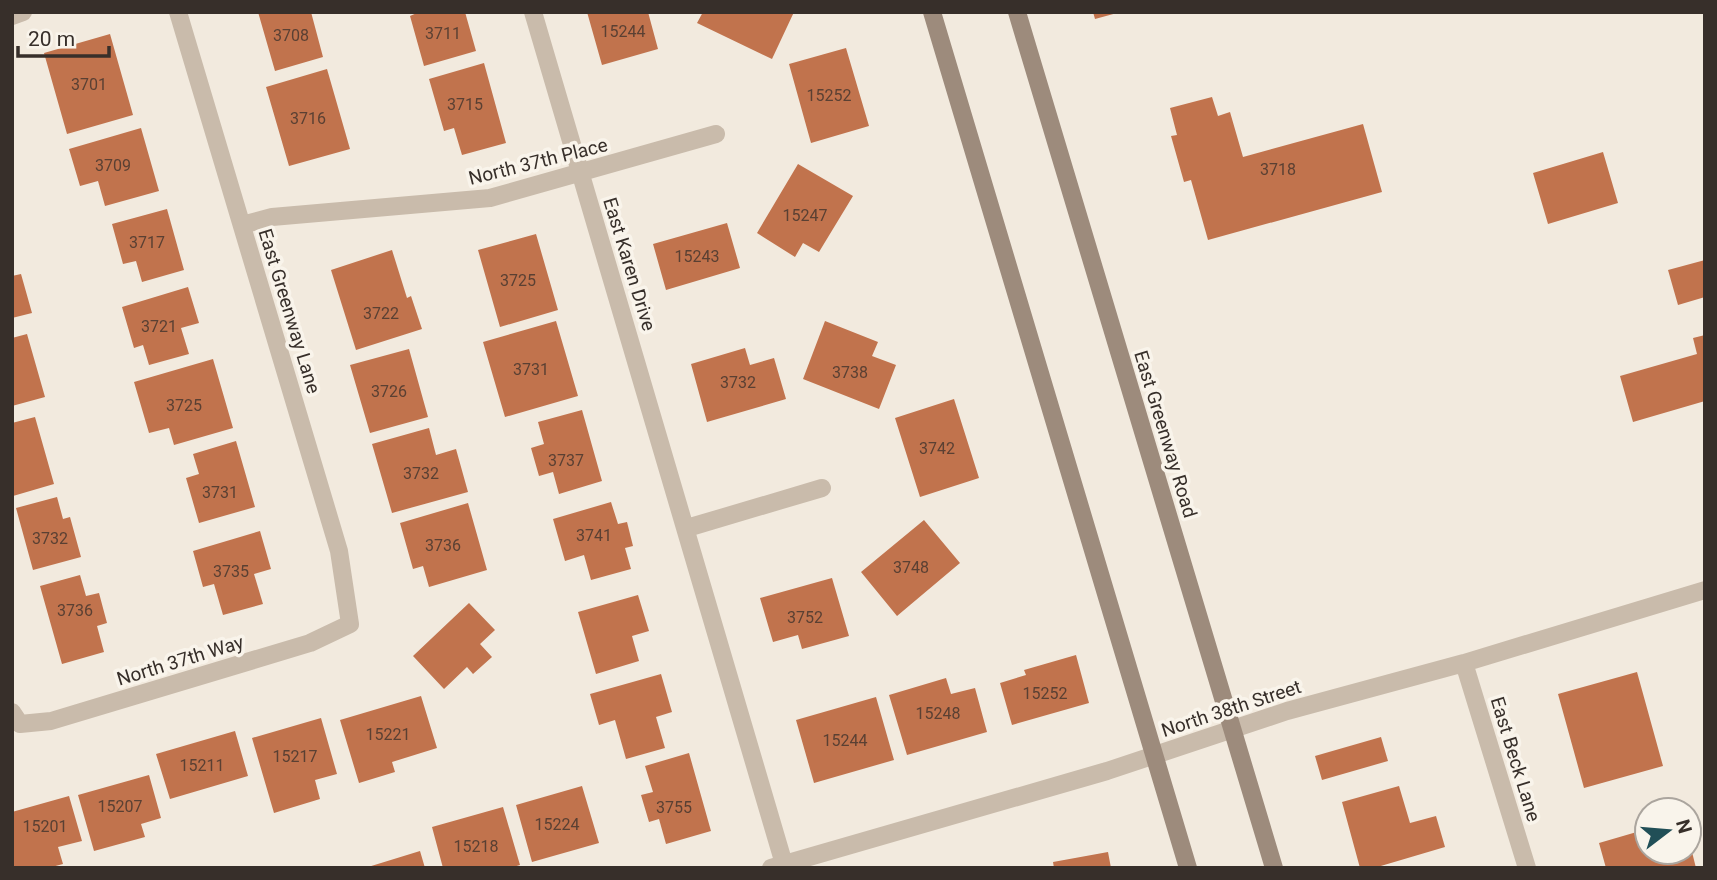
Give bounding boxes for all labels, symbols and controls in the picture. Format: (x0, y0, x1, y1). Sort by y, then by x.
scale bar (18, 14, 108, 58)
house number: 15244 (601, 22, 645, 41)
house number: 3711 (425, 24, 461, 43)
house number: 3708 (273, 26, 309, 45)
text: 20 m (28, 27, 75, 51)
house number: 3701 (71, 75, 107, 94)
house number: 15252 (807, 86, 851, 105)
house number: 3715 (447, 95, 483, 114)
house number: 3716 (290, 109, 326, 128)
street label: North 37th Place (466, 133, 610, 190)
house number: 3709 (95, 156, 131, 175)
house number: 3718 (1260, 160, 1296, 179)
street label: East Karen Drive (598, 195, 661, 334)
house number: 15247 (783, 206, 827, 225)
street label: East Greenway Lane (254, 226, 326, 396)
house number: 3717 (129, 233, 165, 252)
house number: 15243 (675, 247, 719, 266)
house number: 3725 (500, 271, 536, 290)
house number: 3722 (363, 304, 399, 323)
house number: 3721 (141, 317, 177, 336)
street label: East Greenway Road (1129, 348, 1202, 520)
house number: 3731 (513, 360, 549, 379)
house number: 3738 (832, 363, 868, 382)
house number: 3732 (720, 373, 756, 392)
house number: 3726 (371, 382, 407, 401)
house number: 3725 (166, 396, 202, 415)
house number: 3742 (919, 439, 955, 458)
house number: 3737 (548, 451, 584, 470)
house number: 3732 (403, 464, 439, 483)
house number: 3731 (202, 483, 238, 502)
house number: 3741 (576, 526, 612, 545)
house number: 3732 (32, 529, 68, 548)
house number: 3736 (425, 536, 461, 555)
house number: 3748 (893, 558, 929, 577)
house number: 3735 (213, 562, 249, 581)
house number: 3736 (57, 601, 93, 620)
house number: 3752 (787, 608, 823, 627)
street label: North 37th Way (114, 630, 246, 691)
street label: North 38th Street (1158, 675, 1304, 742)
house number: 15252 (1023, 684, 1067, 703)
street label: East Beck Lane (1486, 694, 1545, 824)
house number: 15248 (916, 704, 960, 723)
house number: 15221 (366, 725, 410, 744)
house number: 15244 (823, 731, 867, 750)
house number: 15217 (273, 747, 317, 766)
house number: 15211 (180, 756, 224, 775)
north arrow (1633, 796, 1703, 866)
house number: 15207 (98, 797, 142, 816)
house number: 3755 (656, 798, 692, 817)
house number: 15224 (535, 815, 579, 834)
house number: 15201 (23, 817, 67, 836)
text: N (1671, 817, 1697, 836)
house number: 15218 (454, 837, 498, 856)

